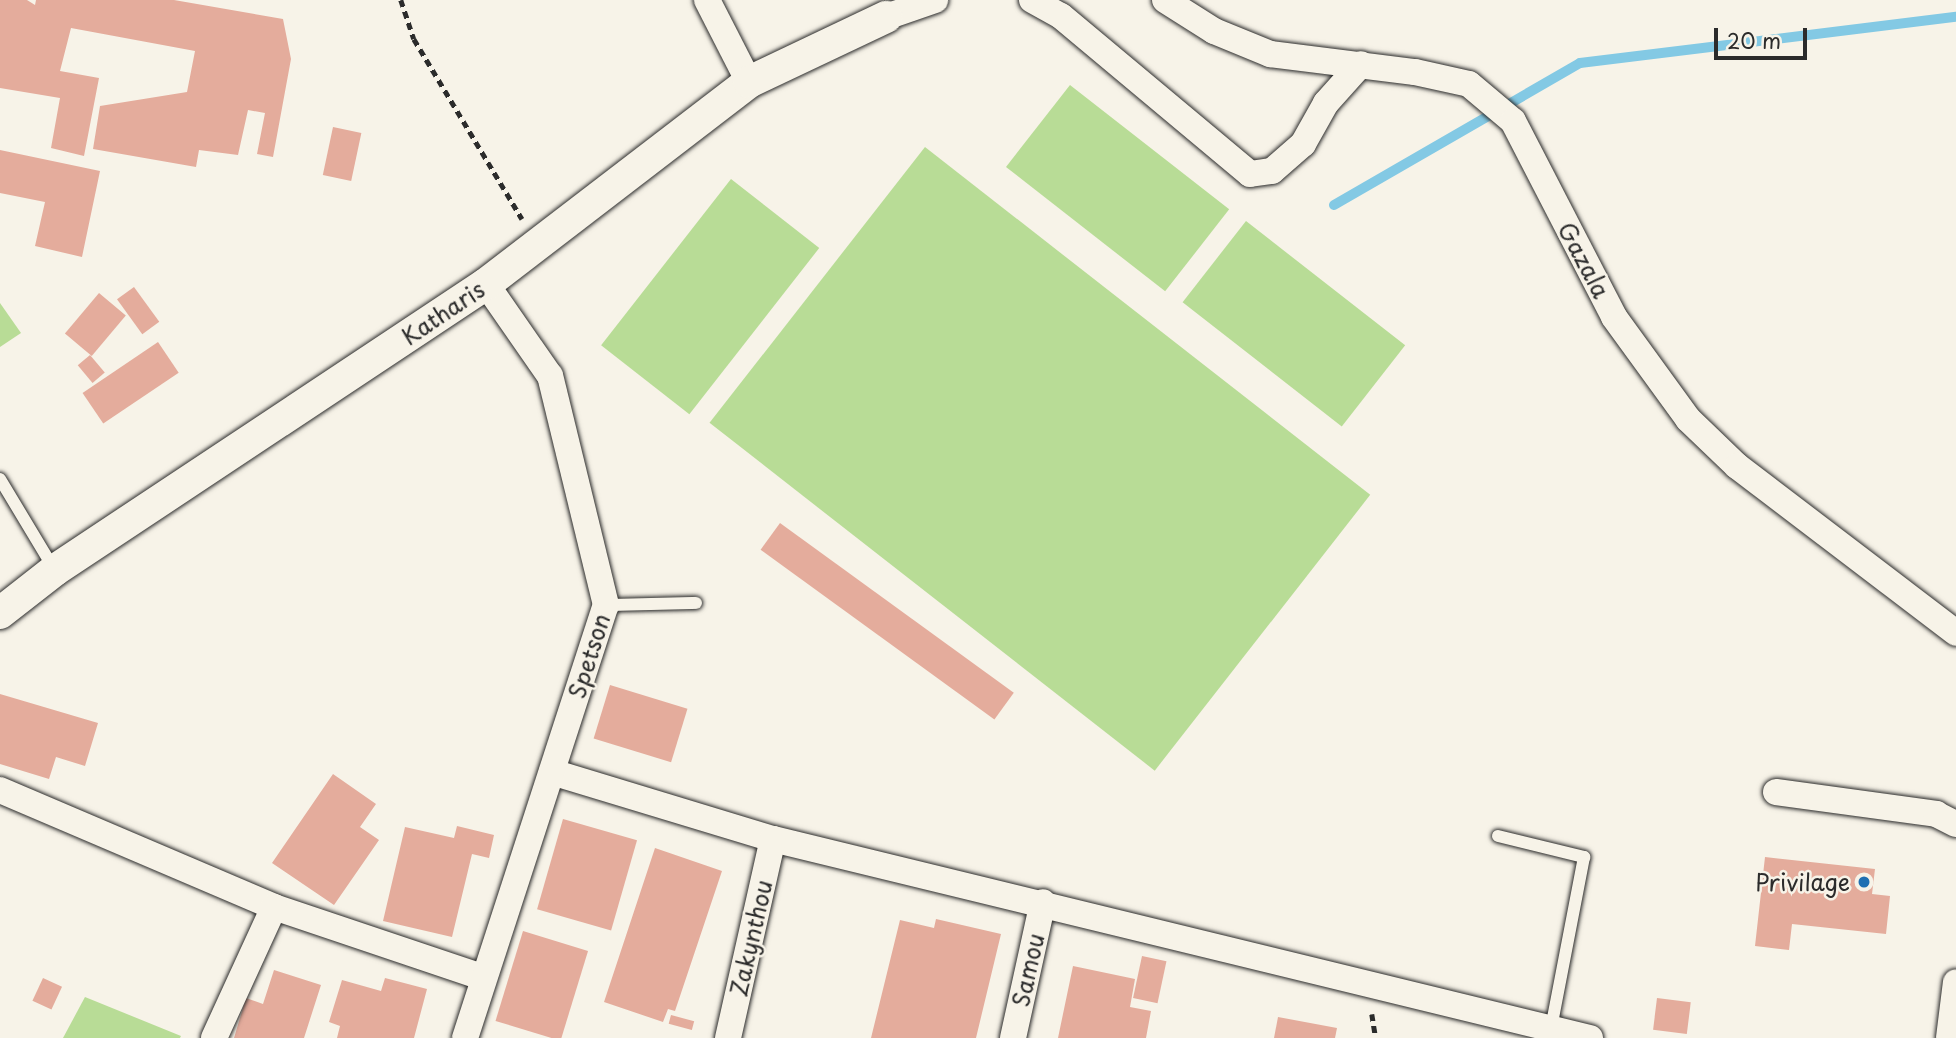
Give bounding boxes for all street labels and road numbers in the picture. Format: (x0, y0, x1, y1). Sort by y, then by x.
street label: Gazala (1553, 217, 1615, 303)
street label: Katharis (396, 275, 490, 351)
street label: Spetson (562, 610, 616, 702)
street label: Zakynthou (724, 877, 778, 999)
street label: Samou (1006, 931, 1050, 1009)

